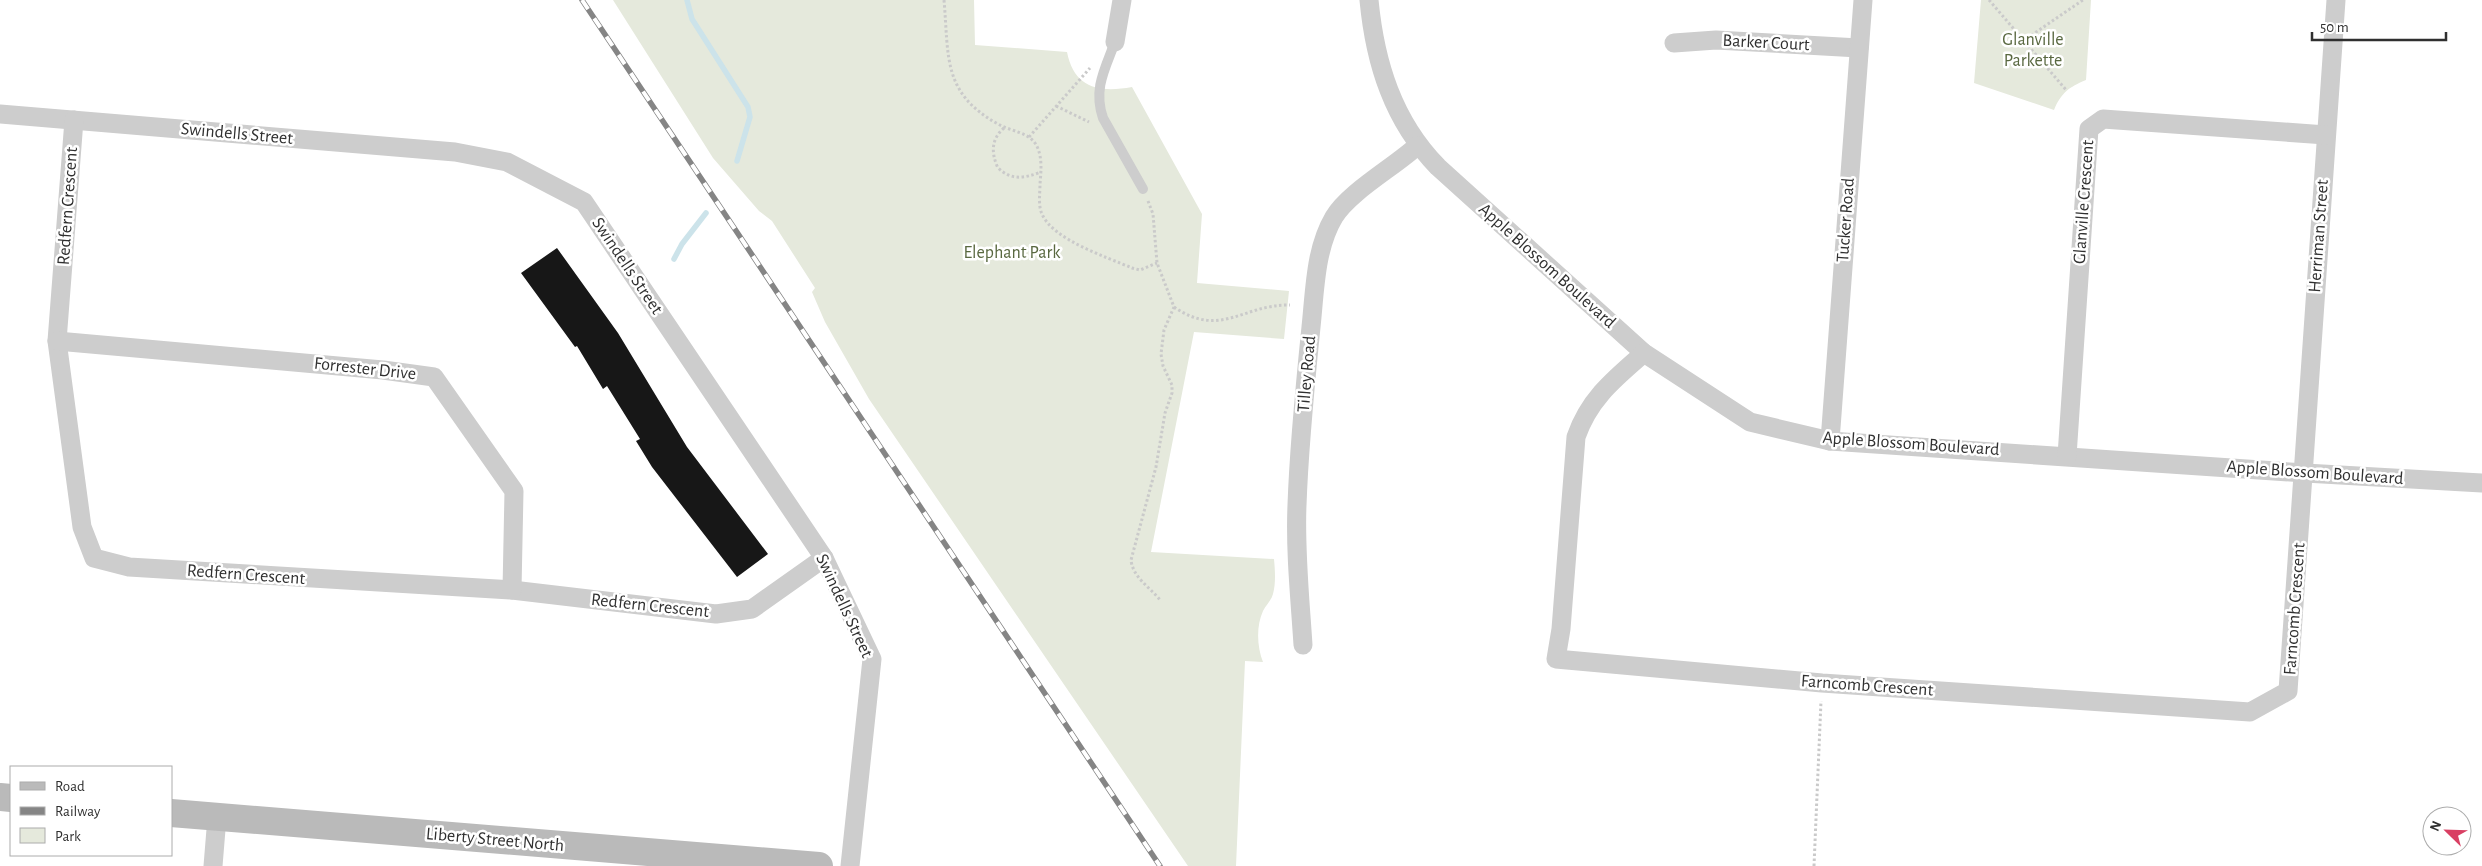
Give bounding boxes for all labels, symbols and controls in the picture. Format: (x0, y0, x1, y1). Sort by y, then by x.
scale bar (2312, 10, 2446, 42)
text: 50 m (2320, 20, 2349, 35)
park label: Glanville Parkette (2002, 31, 2064, 70)
street label: Barker Court (1722, 32, 1810, 54)
street label: Swindells Street (180, 120, 294, 148)
street label: Glanville Crescent (2071, 139, 2097, 265)
street label: Redfern Crescent (55, 146, 81, 266)
street label: Tucker Road (1834, 177, 1858, 263)
street label: Herriman Street (2306, 179, 2332, 293)
street label: Apple Blossom Boulevard (1475, 200, 1619, 332)
street label: Swindells Street (588, 214, 666, 318)
park label: Elephant Park (963, 244, 1061, 262)
street label: Tilley Road (1295, 335, 1319, 413)
street label: Forrester Drive (313, 355, 417, 383)
street label: Apple Blossom Boulevard (1822, 429, 2000, 459)
street label: Apple Blossom Boulevard (2226, 458, 2404, 488)
street label: Farncomb Crescent (2281, 542, 2309, 676)
street label: Swindells Street (812, 551, 876, 661)
street label: Redfern Crescent (186, 562, 306, 588)
street label: Redfern Crescent (590, 591, 710, 621)
street label: Farncomb Crescent (1800, 672, 1934, 700)
legend (10, 766, 172, 856)
text: Road (55, 779, 85, 794)
text: Railway (55, 804, 101, 819)
north arrow (2422, 806, 2472, 856)
text: N (2428, 819, 2444, 834)
street label: Liberty Street North (425, 825, 565, 855)
text: Park (55, 829, 81, 844)

